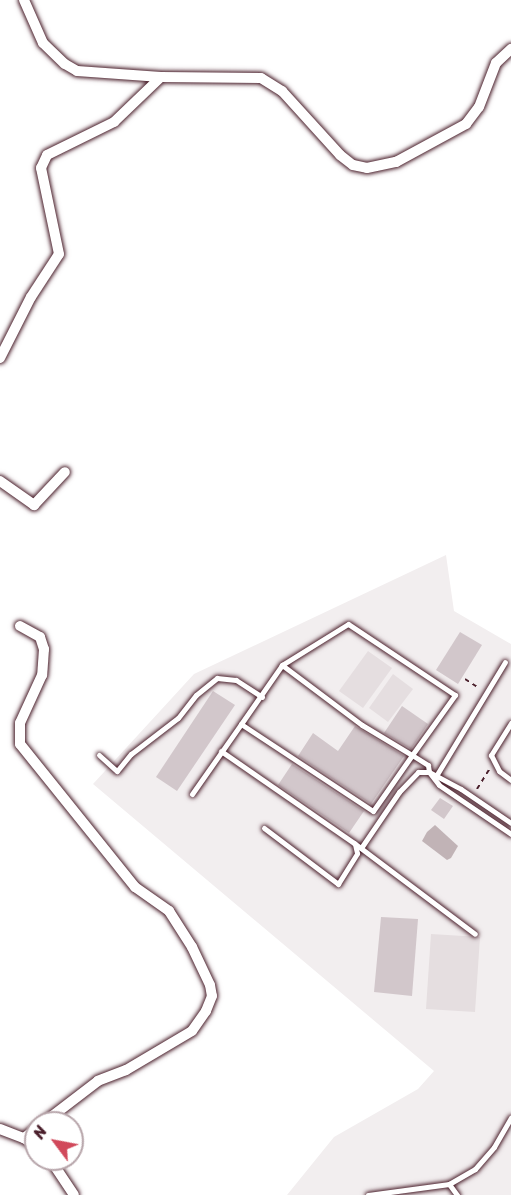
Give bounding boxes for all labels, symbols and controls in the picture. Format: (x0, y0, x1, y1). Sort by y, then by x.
north arrow (24, 1111, 84, 1171)
text: N (25, 1120, 55, 1145)

